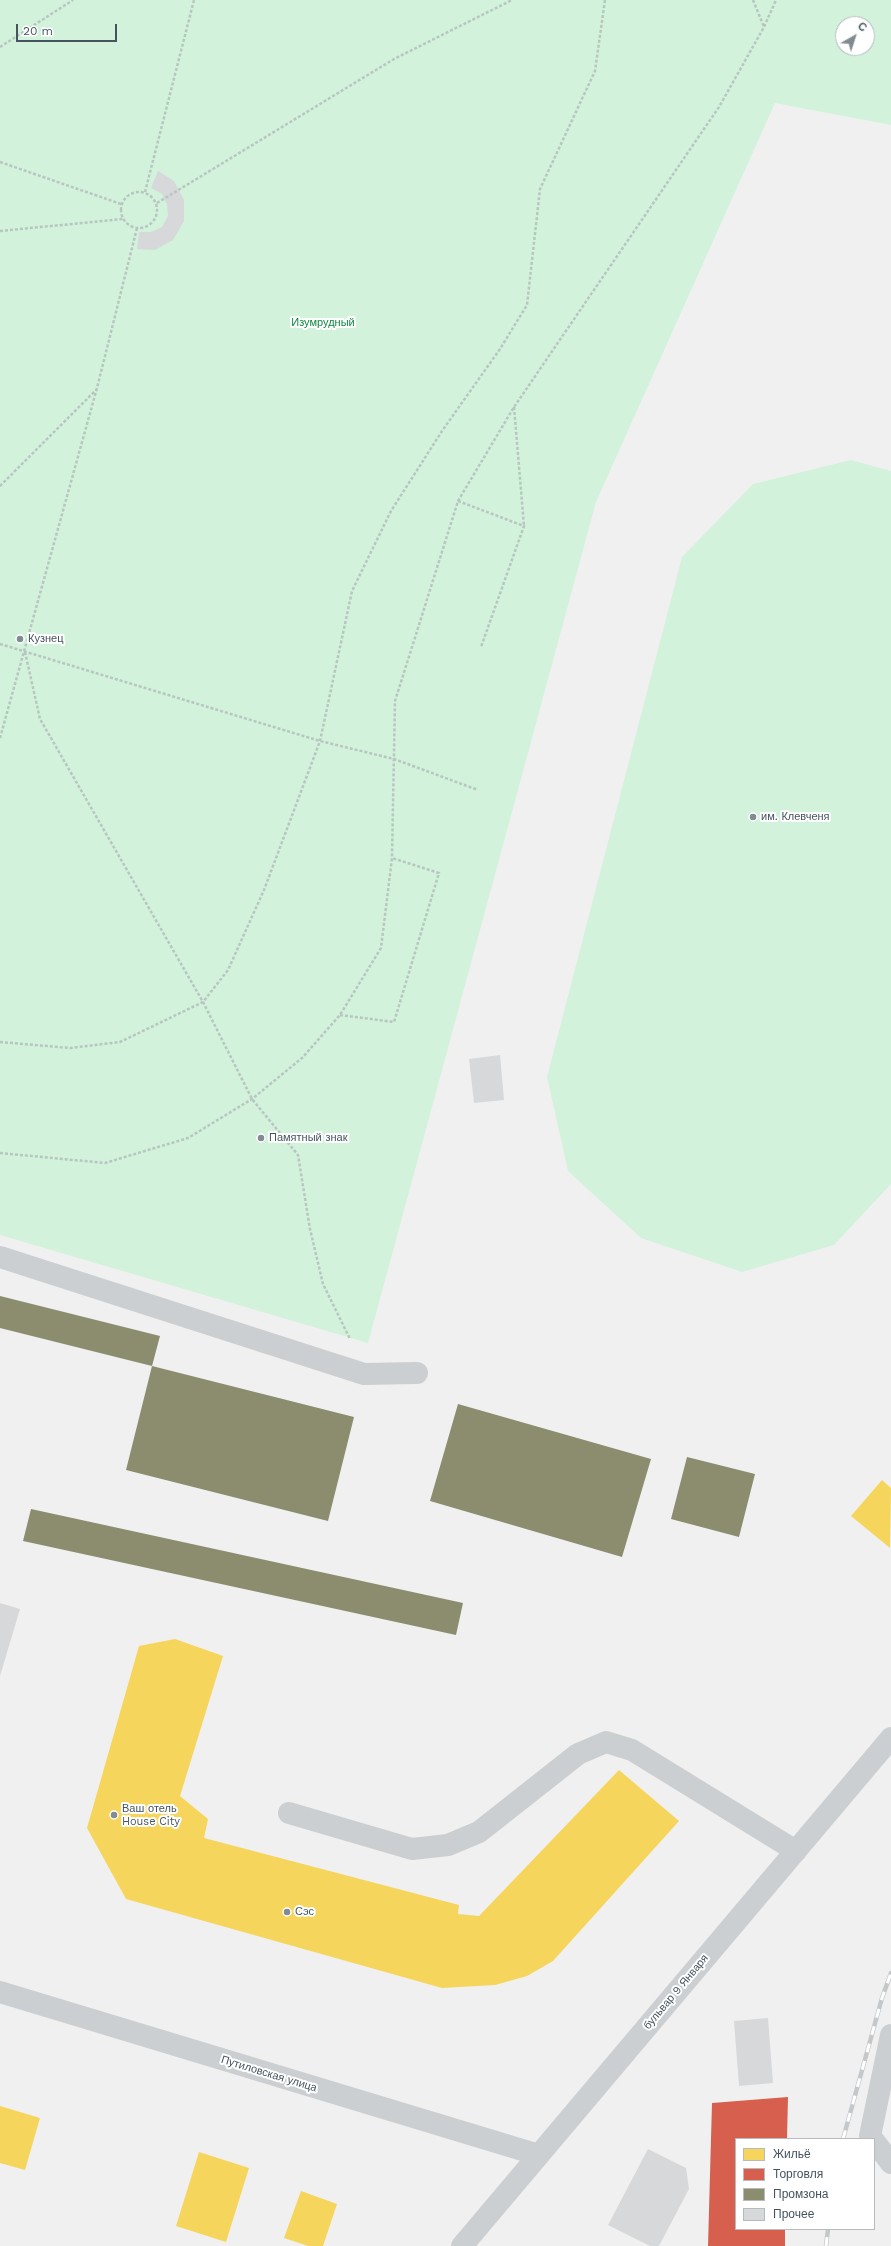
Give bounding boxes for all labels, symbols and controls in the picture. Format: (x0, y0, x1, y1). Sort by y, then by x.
scale bar (18, 16, 119, 42)
north arrow (835, 16, 875, 56)
text: С (855, 20, 869, 35)
text: 20 m (23, 24, 53, 38)
park label: Изумрудный (291, 316, 355, 330)
place label: Кузнец (28, 632, 63, 646)
marker: Кузнец (15, 634, 25, 644)
place label: им. Клевченя (761, 810, 830, 824)
marker: им. Клевченя (748, 812, 758, 822)
place label: Памятный знак (269, 1131, 348, 1145)
marker: Памятный знак (256, 1133, 266, 1143)
place label: Ваш отель House City (122, 1802, 180, 1828)
marker: Ваш отель House City (109, 1810, 119, 1820)
place label: Сэс (295, 1905, 314, 1919)
marker: Сэс (282, 1907, 292, 1917)
street label: бульвар 9 Января (641, 1952, 711, 2032)
street label: Путиловская улица (219, 2053, 319, 2095)
legend (735, 2138, 875, 2230)
text: Жильё (773, 2147, 811, 2161)
text: Торговля (773, 2167, 823, 2181)
text: Промзона (773, 2187, 828, 2201)
text: Прочее (773, 2207, 814, 2221)

